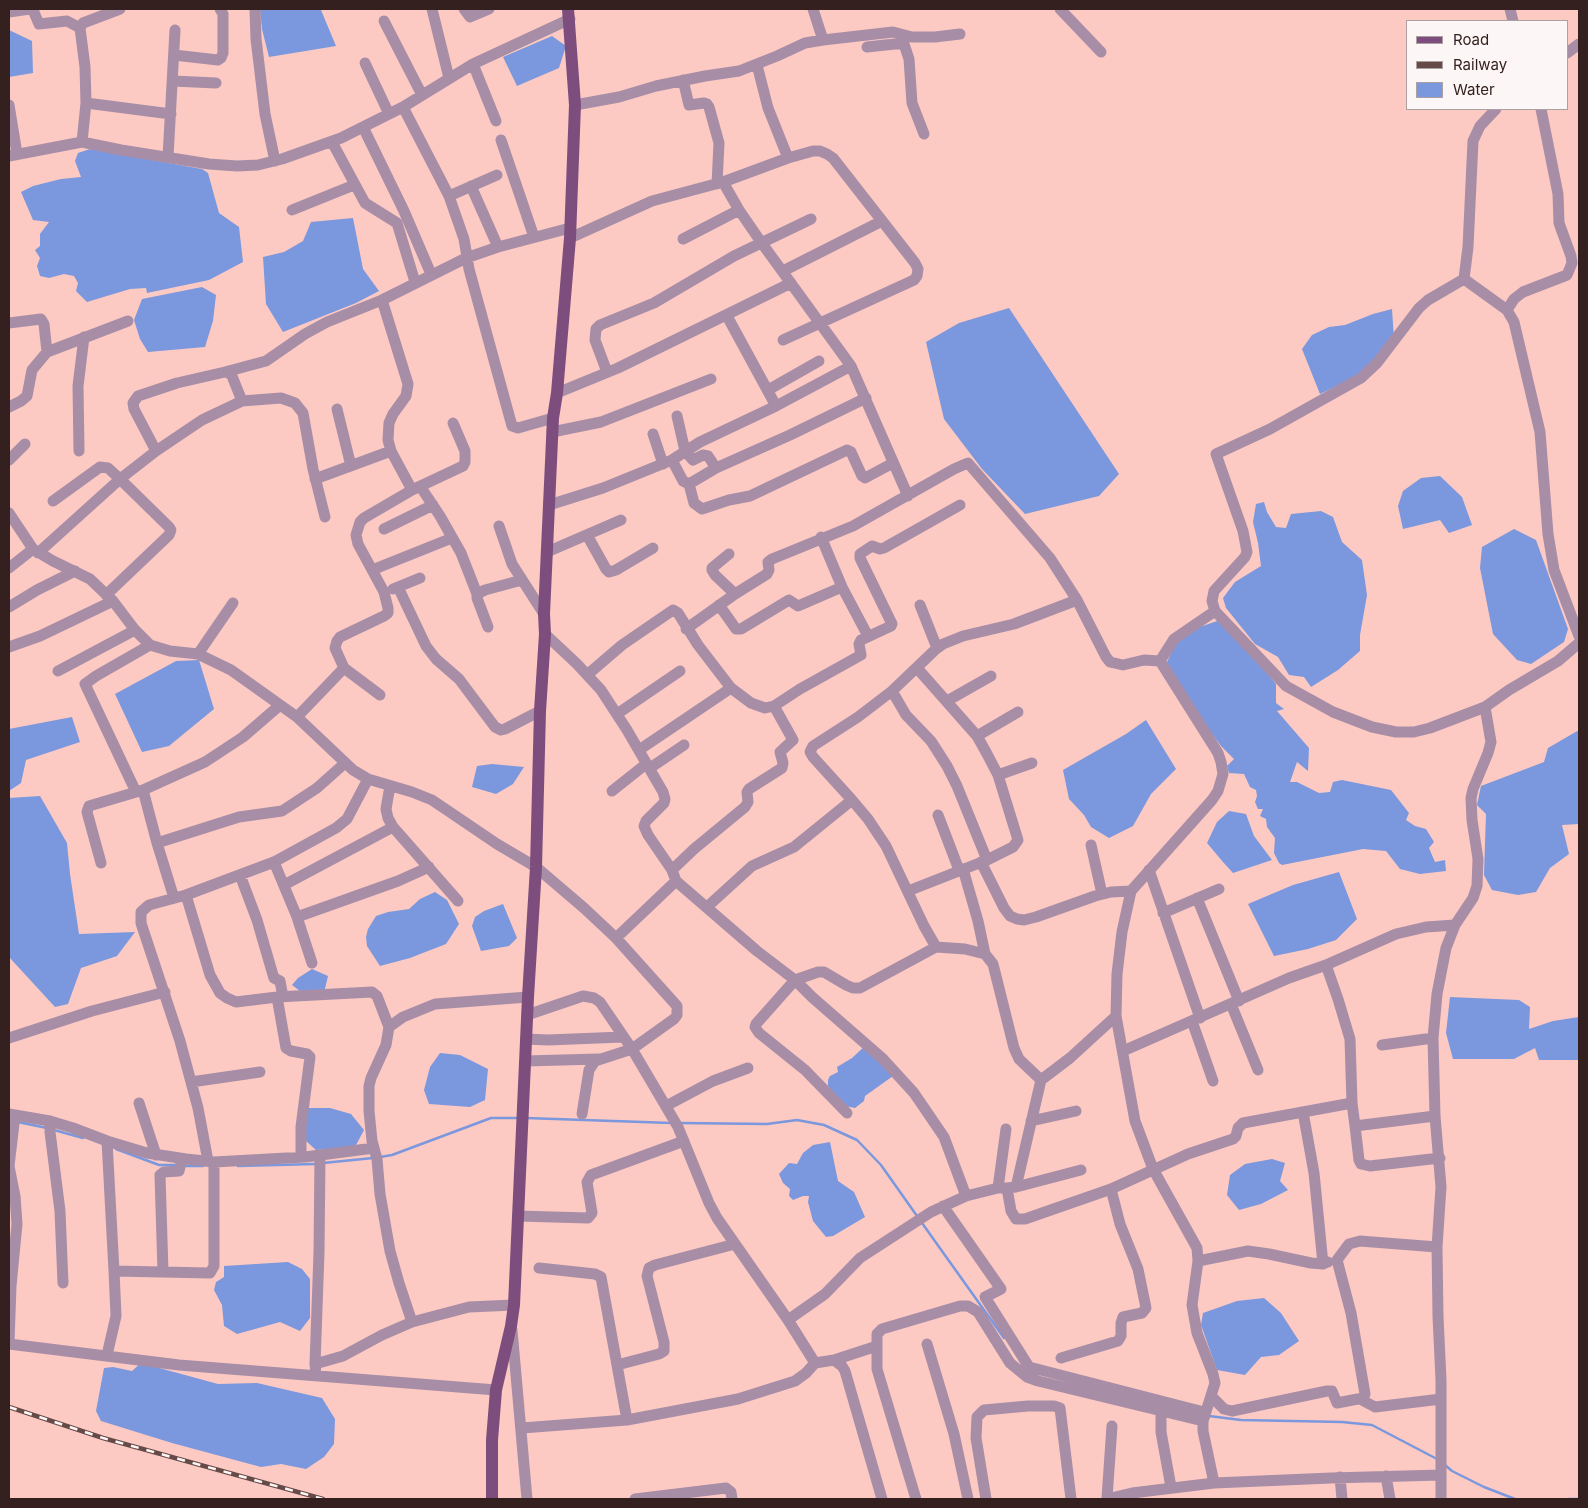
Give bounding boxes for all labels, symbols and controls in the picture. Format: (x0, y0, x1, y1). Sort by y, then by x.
legend (1406, 20, 1568, 110)
text: Road (1453, 30, 1489, 49)
text: Railway (1453, 55, 1507, 74)
text: Water (1453, 80, 1495, 99)

